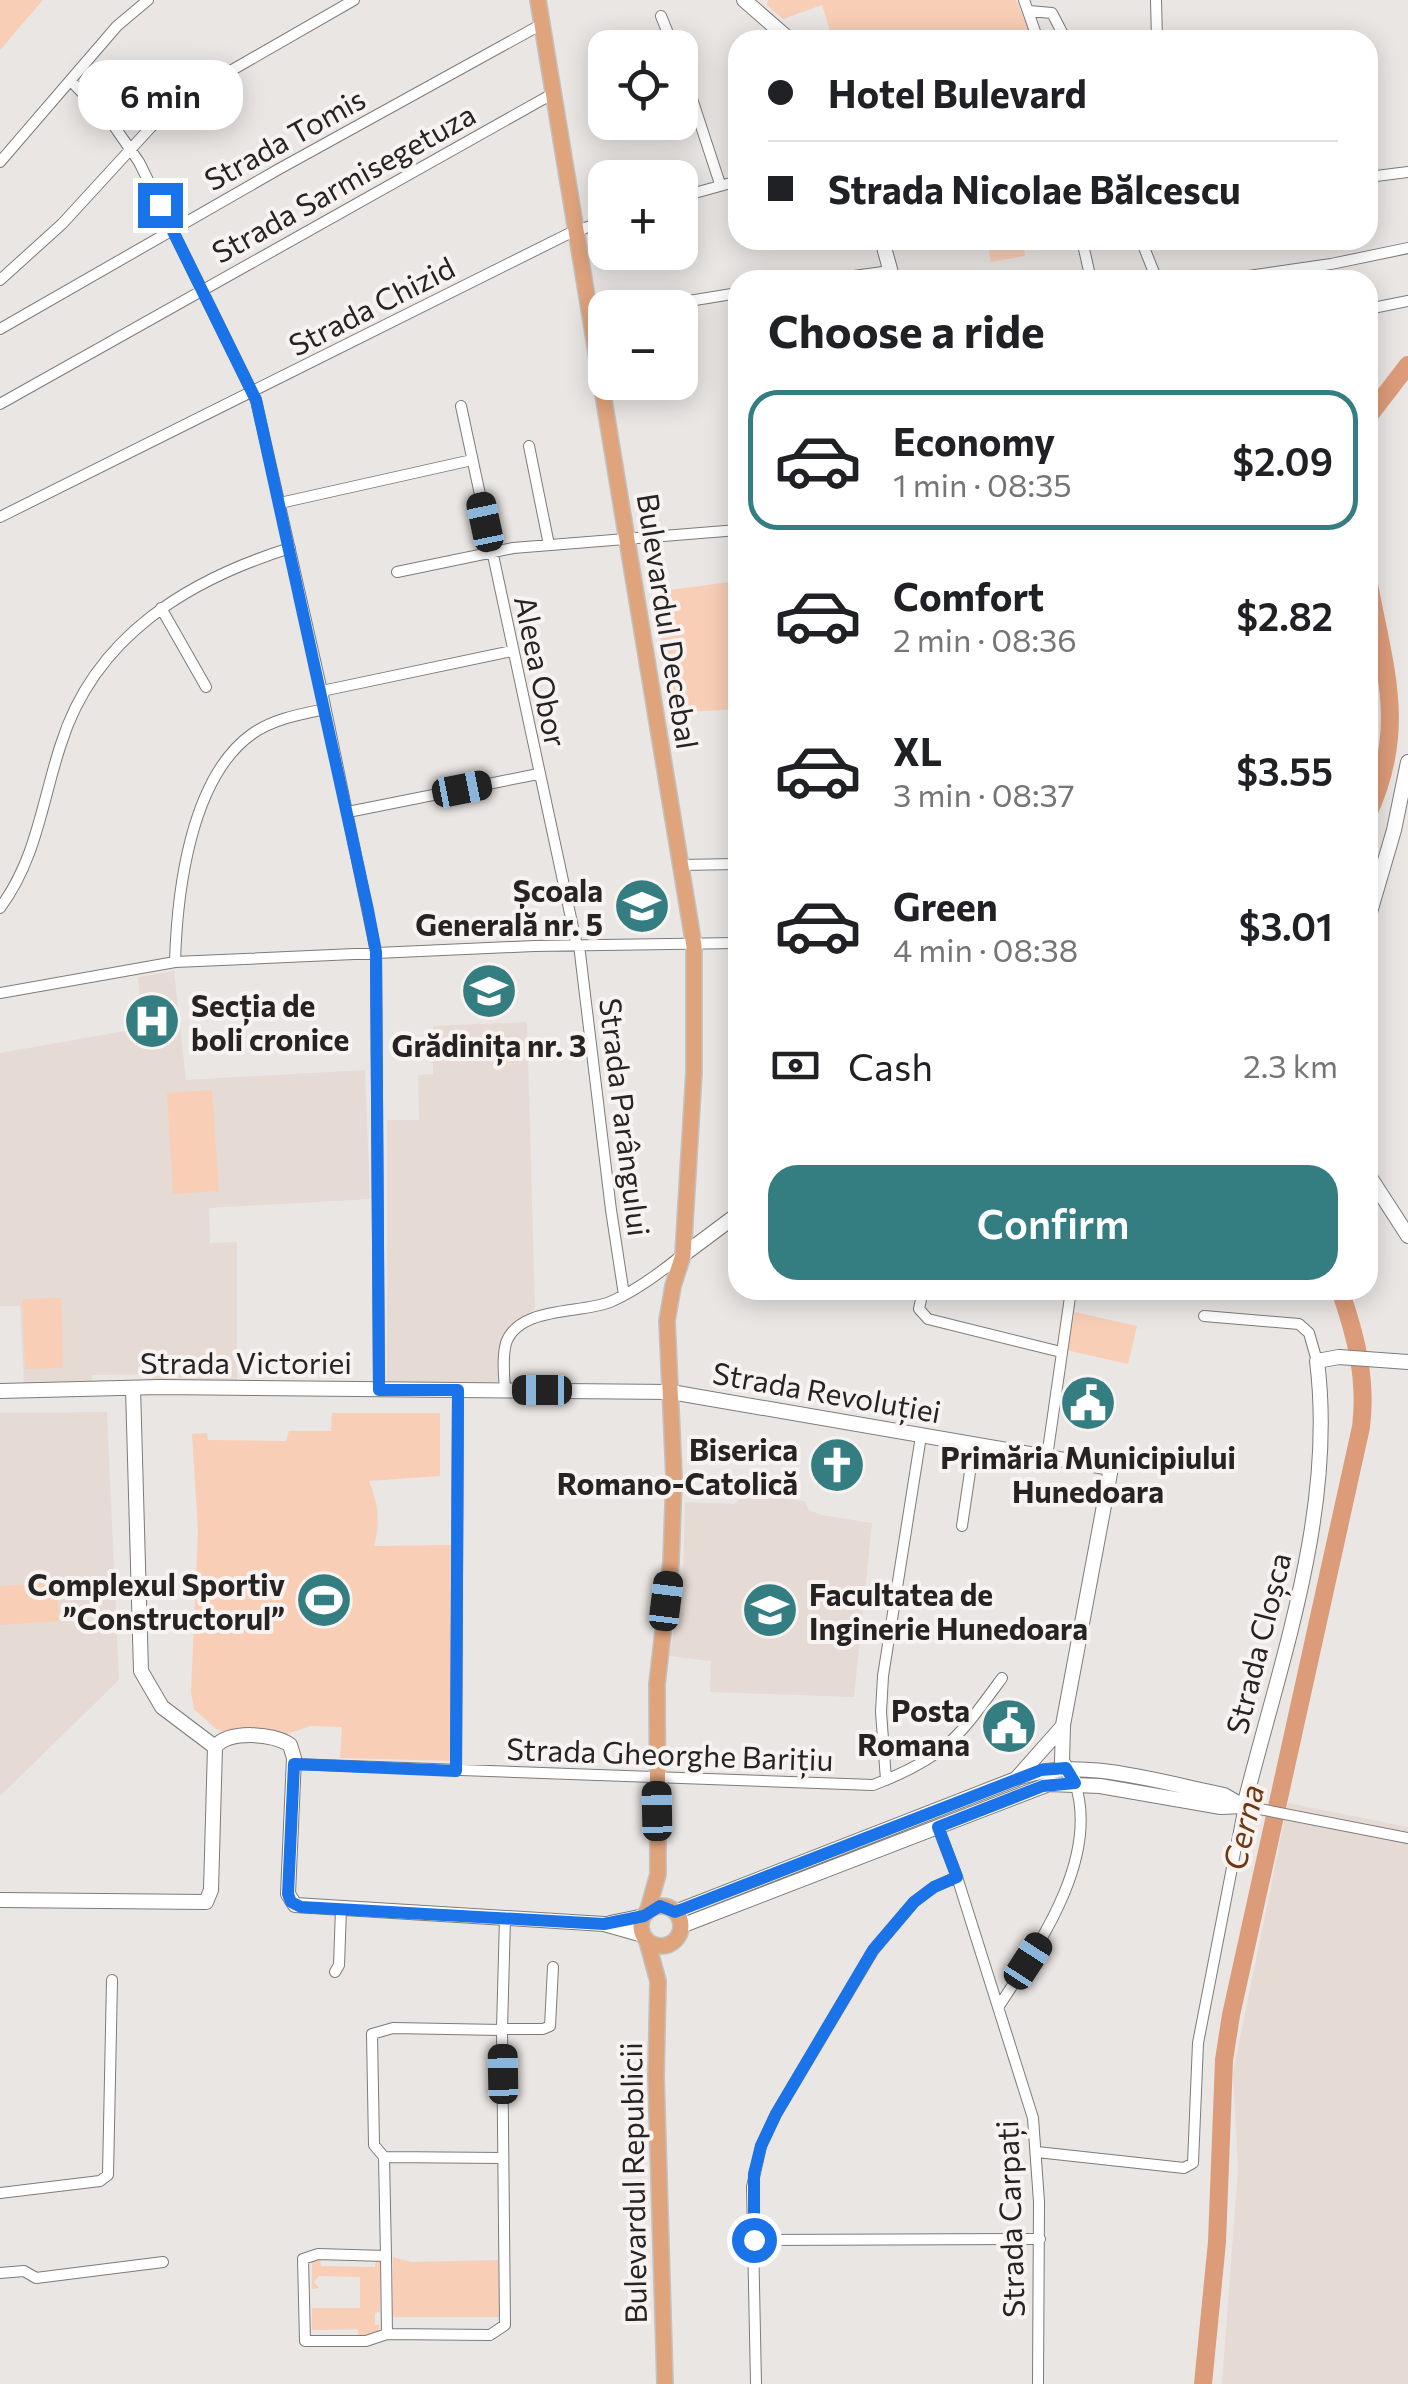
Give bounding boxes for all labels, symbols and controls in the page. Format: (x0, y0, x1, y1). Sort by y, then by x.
map controls (588, 30, 698, 400)
button: locate (588, 30, 698, 140)
callout: 6 min (78, 60, 242, 130)
text: Hotel Bulevard (828, 69, 1087, 116)
text: 6 min (120, 75, 201, 115)
street label: Strada Tomis (197, 79, 371, 197)
street label: Strada Sarmisegetuza (205, 94, 481, 270)
button: + (588, 160, 698, 270)
text: Strada Nicolae Bălcescu (828, 165, 1241, 212)
route end (138, 183, 183, 228)
street label: Strada Chizid (282, 247, 460, 363)
button: − (588, 290, 698, 400)
text: Choose a ride (768, 302, 1045, 357)
icon: car (773, 415, 863, 505)
text: Economy (893, 417, 1055, 464)
text: $2.09 (1232, 437, 1333, 484)
text: 1 min · 08:35 (893, 464, 1072, 504)
car (464, 490, 506, 554)
street label: Bulevardul Decebal (631, 490, 707, 752)
icon: car (773, 570, 863, 660)
text: Comfort (893, 572, 1044, 619)
street label: Aleea Obor (508, 592, 576, 750)
text: $2.82 (1236, 592, 1333, 639)
text: 2 min · 08:36 (893, 619, 1077, 659)
icon: car (773, 725, 863, 815)
text: XL (893, 727, 942, 774)
text: $3.55 (1236, 747, 1333, 794)
car (430, 769, 494, 809)
text: 3 min · 08:37 (893, 774, 1075, 814)
place label: Școala Generală nr. 5 (415, 871, 603, 942)
school or university icon: Școala Generală nr. 5 (612, 876, 672, 936)
icon: car (773, 880, 863, 970)
text: Green (893, 882, 998, 929)
text: $3.01 (1239, 902, 1333, 949)
text: 4 min · 08:38 (893, 929, 1078, 969)
school or university icon: Grădinița nr. 3 (459, 961, 519, 1021)
place label: Secția de boli cronice (191, 986, 349, 1057)
hospital icon: Secția de boli cronice (122, 991, 182, 1051)
street label: Strada Parângului (593, 996, 659, 1238)
place label: Grădinița nr. 3 (392, 1026, 586, 1066)
icon: cash (768, 1038, 823, 1093)
text: Cash (848, 1042, 933, 1089)
text: 2.3 km (1243, 1045, 1338, 1085)
button: Confirm (768, 1165, 1338, 1280)
street label: Strada Victoriei (140, 1343, 352, 1380)
street label: Strada Revoluției (710, 1353, 944, 1431)
public building icon: Primăria Municipiului Hunedoara (1058, 1373, 1118, 1433)
car (512, 1375, 572, 1405)
place label: Biserica Romano-Catolică (557, 1430, 798, 1501)
church icon: Biserica Romano-Catolică (807, 1435, 867, 1495)
place label: Primăria Municipiului Hunedoara (940, 1438, 1236, 1509)
street label: Strada Cloșca (1217, 1548, 1299, 1738)
place label: Complexul Sportiv ”Constructorul” (27, 1565, 285, 1636)
car (647, 1569, 685, 1633)
sports icon: Complexul Sportiv ”Constructorul” (294, 1570, 354, 1630)
place label: Facultatea de Inginerie Hunedoara (809, 1575, 1088, 1646)
school or university icon: Facultatea de Inginerie Hunedoara (740, 1580, 800, 1640)
place label: Posta Romana (857, 1691, 970, 1762)
public building icon: Posta Romana (979, 1696, 1039, 1756)
street label: Strada Gheorghe Barițiu (506, 1729, 834, 1779)
water label: Cerna (1213, 1780, 1271, 1874)
car (641, 1781, 673, 1841)
car (999, 1928, 1057, 1994)
street label: Bulevardul Republicii (611, 2042, 653, 2324)
car (487, 2044, 519, 2104)
street label: Strada Carpați (987, 2120, 1033, 2318)
route start (732, 2218, 777, 2263)

